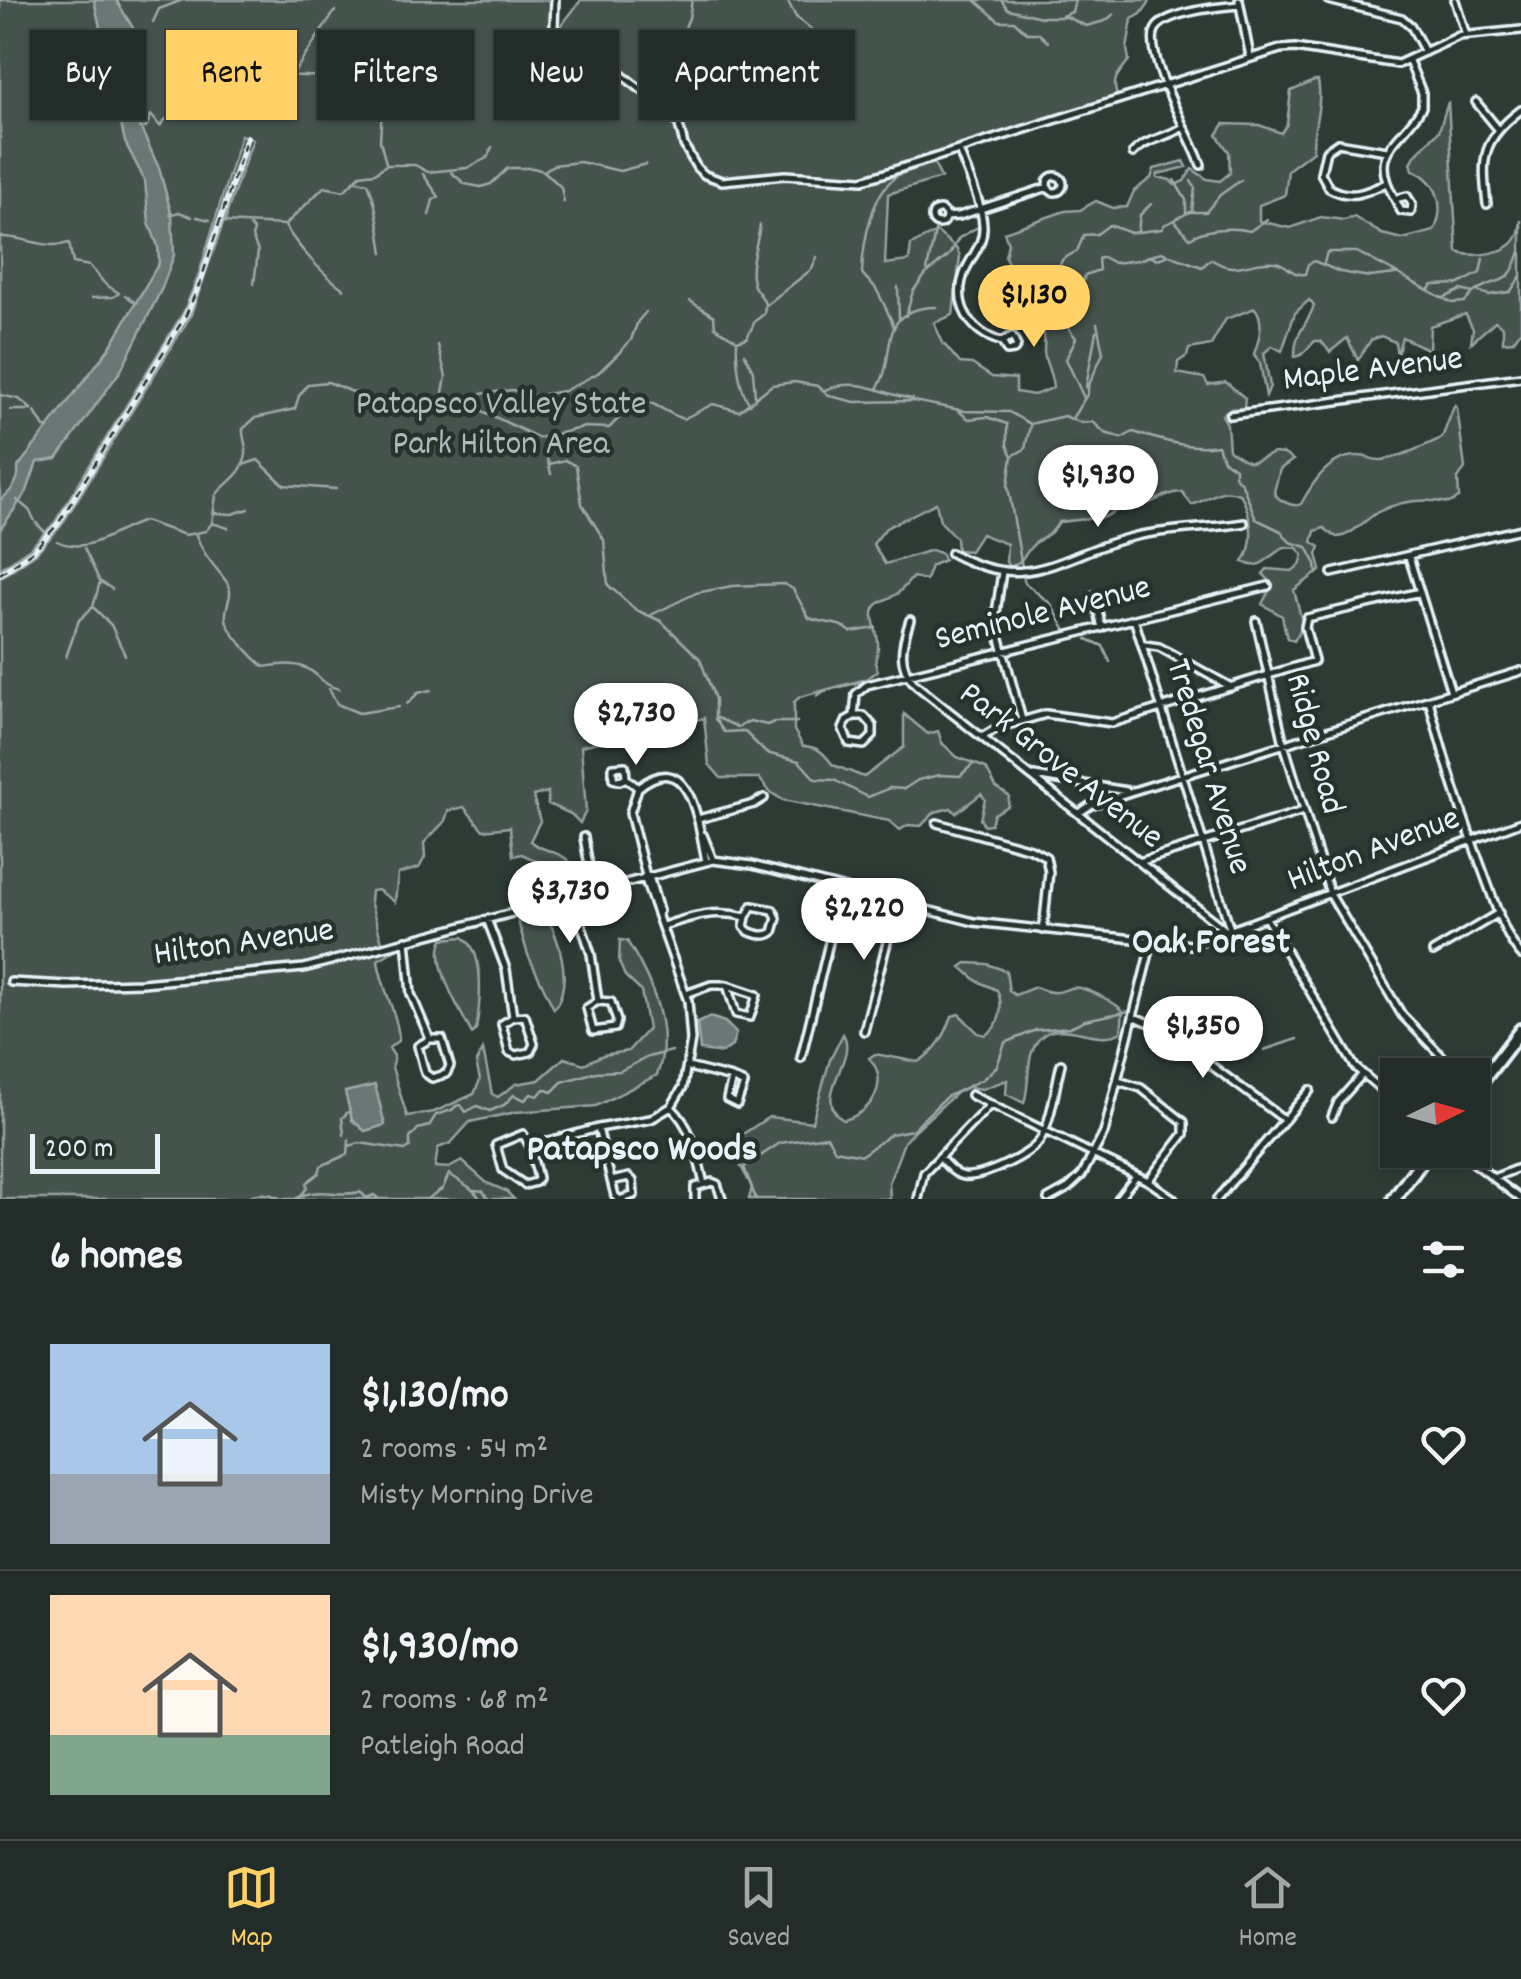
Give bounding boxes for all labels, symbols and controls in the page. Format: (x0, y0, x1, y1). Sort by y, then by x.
chip: Buy (30, 30, 146, 120)
chip: Rent (166, 30, 297, 120)
chip: Filters (317, 30, 474, 120)
chip: New (494, 30, 619, 120)
chip: Apartment (639, 30, 855, 120)
pin: $1,130 (953, 265, 1115, 350)
text: $1,130 (1000, 274, 1068, 320)
street label: Maple Avenue (1280, 335, 1466, 407)
park label: Patapsco Valley State Park Hilton Area (356, 381, 646, 471)
pin: $1,930 (1017, 445, 1179, 530)
text: $1,930 (1060, 454, 1136, 500)
street label: Seminole Avenue (930, 564, 1156, 666)
street label: Tredegar Avenue (1151, 653, 1263, 881)
street label: Ridge Road (1270, 668, 1356, 820)
street label: Park Grove Avenue (947, 671, 1173, 863)
pin: $2,730 (555, 683, 717, 768)
text: $2,730 (596, 692, 676, 738)
street label: Hilton Avenue (1281, 795, 1467, 907)
pin: $3,730 (489, 861, 651, 946)
text: $3,730 (530, 870, 610, 916)
pin: $2,220 (783, 878, 945, 963)
text: $2,220 (823, 887, 905, 933)
street label: Hilton Avenue (151, 907, 337, 981)
district label: Oak Forest (1132, 917, 1290, 972)
pin: $1,350 (1122, 996, 1284, 1081)
text: $1,350 (1165, 1005, 1241, 1051)
north arrow (1380, 1058, 1490, 1168)
map controls (1380, 1058, 1490, 1168)
district label: Patapsco Woods (527, 1124, 757, 1179)
scale bar (30, 1129, 160, 1174)
text: 200 m (45, 1131, 113, 1171)
text: 6 homes (50, 1229, 183, 1289)
icon: filters (1416, 1232, 1471, 1287)
text: $1,130/mo (360, 1368, 509, 1428)
icon: home (130, 1384, 250, 1504)
icon: heart (1416, 1417, 1471, 1472)
text: 2 rooms · 54 m² (360, 1428, 548, 1474)
text: Misty Morning Drive (360, 1474, 593, 1520)
text: $1,930/mo (360, 1619, 519, 1679)
icon: home (130, 1635, 250, 1755)
icon: heart (1416, 1668, 1471, 1723)
text: 2 rooms · 68 m² (360, 1679, 549, 1725)
text: Patleigh Road (360, 1725, 525, 1771)
tab: Map (224, 1860, 279, 1960)
tab: Saved (728, 1860, 790, 1960)
tab: Home (1238, 1860, 1297, 1960)

